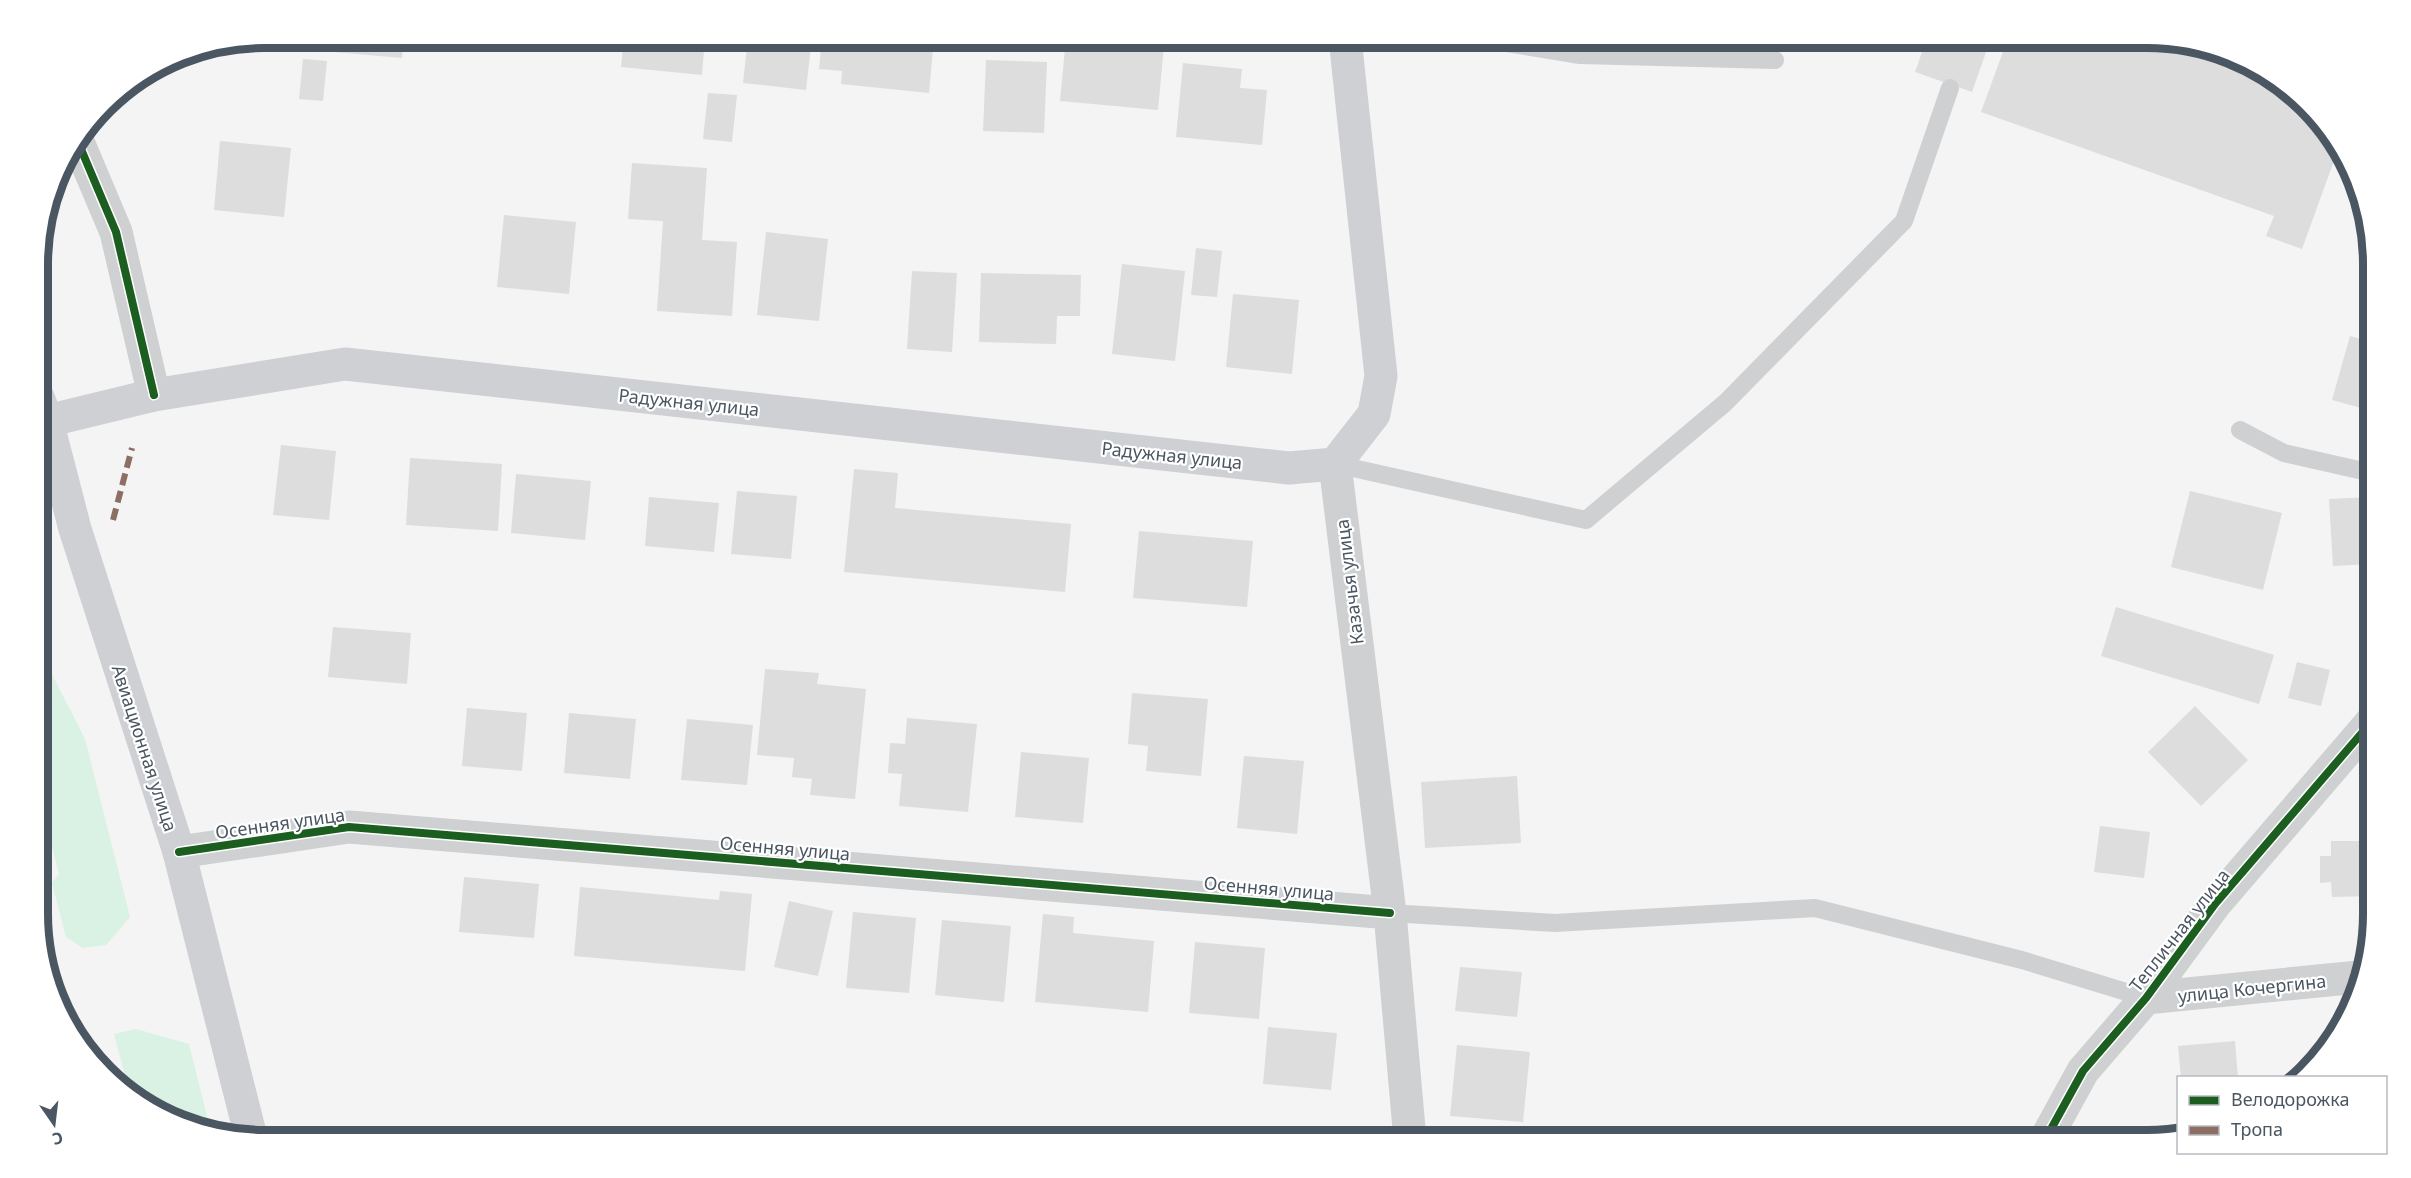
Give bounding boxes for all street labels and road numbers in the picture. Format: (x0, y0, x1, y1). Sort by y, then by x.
street label: Радужная улица (617, 383, 761, 421)
street label: Радужная улица (1100, 436, 1244, 474)
street label: Казачья улица (1329, 518, 1369, 646)
street label: Авиационная улица (107, 662, 183, 834)
street label: Осенняя улица (214, 802, 346, 844)
street label: Осенняя улица (719, 830, 851, 866)
street label: Тепличная улица (2123, 864, 2235, 996)
street label: Осенняя улица (1203, 870, 1335, 906)
street label: улица Кочергина (2177, 968, 2327, 1008)

